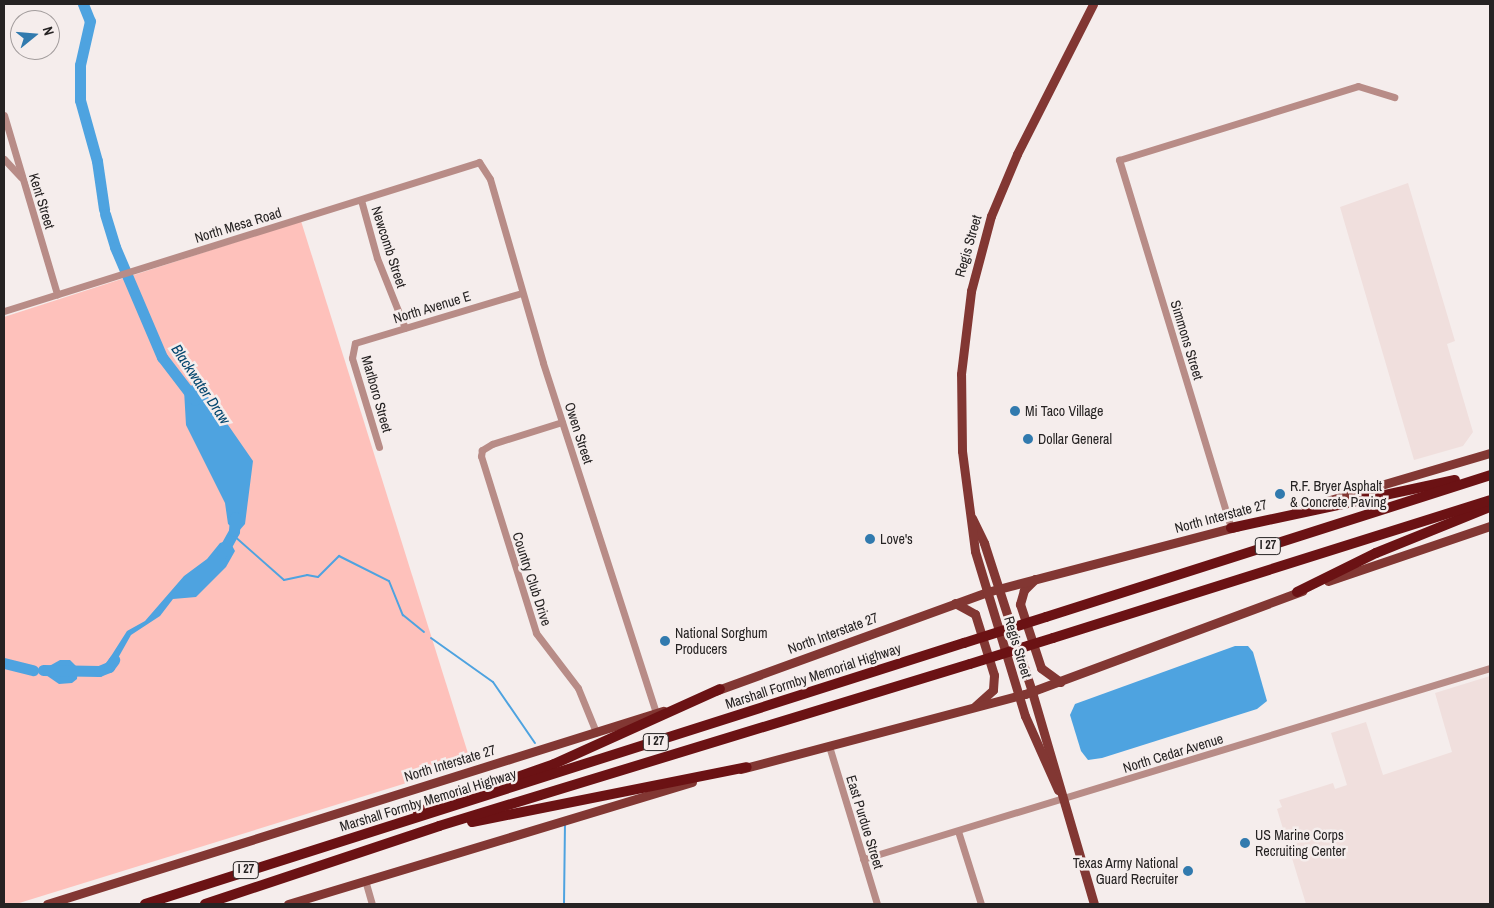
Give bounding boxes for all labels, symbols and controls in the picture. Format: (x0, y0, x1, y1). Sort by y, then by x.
north arrow (10, 10, 60, 60)
text: N (39, 24, 58, 37)
street label: Kent Street (26, 171, 58, 231)
street label: North Mesa Road (193, 204, 283, 246)
street label: Newcomb Street (368, 204, 410, 290)
street label: Regis Street (951, 213, 985, 279)
street label: North Avenue E (391, 287, 473, 327)
street label: Simmons Street (1167, 298, 1207, 382)
water label: Blackwater Draw (168, 341, 234, 427)
street label: Marlboro Street (358, 354, 396, 434)
street label: Owen Street (561, 400, 597, 466)
place label: Mi Taco Village (1025, 403, 1104, 419)
marker: Mi Taco Village (1009, 405, 1021, 417)
place label: Dollar General (1038, 431, 1112, 447)
marker: Dollar General (1022, 433, 1034, 445)
place label: R.F. Bryer Asphalt & Concrete Paving (1290, 478, 1386, 511)
marker: R.F. Bryer Asphalt & Concrete Paving (1274, 488, 1286, 500)
street label: North Interstate 27 (1173, 496, 1269, 536)
street label: Country Club Drive (509, 530, 555, 628)
place label: Love's (880, 531, 913, 547)
marker: Love's (864, 533, 876, 545)
road number: I 27 (1254, 536, 1282, 556)
street label: North Interstate 27 (785, 609, 881, 657)
street label: Regis Street (1001, 614, 1035, 680)
place label: National Sorghum Producers (675, 625, 768, 658)
marker: National Sorghum Producers (659, 635, 671, 647)
street label: Marshall Formby Memorial Highway (723, 640, 903, 712)
street label: North Cedar Avenue (1121, 730, 1225, 776)
road number: I 27 (642, 732, 670, 752)
street label: North Interstate 27 (402, 741, 498, 785)
street label: Marshall Formby Memorial Highway (338, 765, 518, 835)
street label: East Purdue Street (843, 773, 887, 871)
place label: US Marine Corps Recruiting Center (1255, 827, 1346, 860)
marker: US Marine Corps Recruiting Center (1239, 837, 1251, 849)
place label: Texas Army National Guard Recruiter (1072, 855, 1178, 888)
road number: I 27 (232, 860, 260, 880)
marker: Texas Army National Guard Recruiter (1182, 865, 1194, 877)

